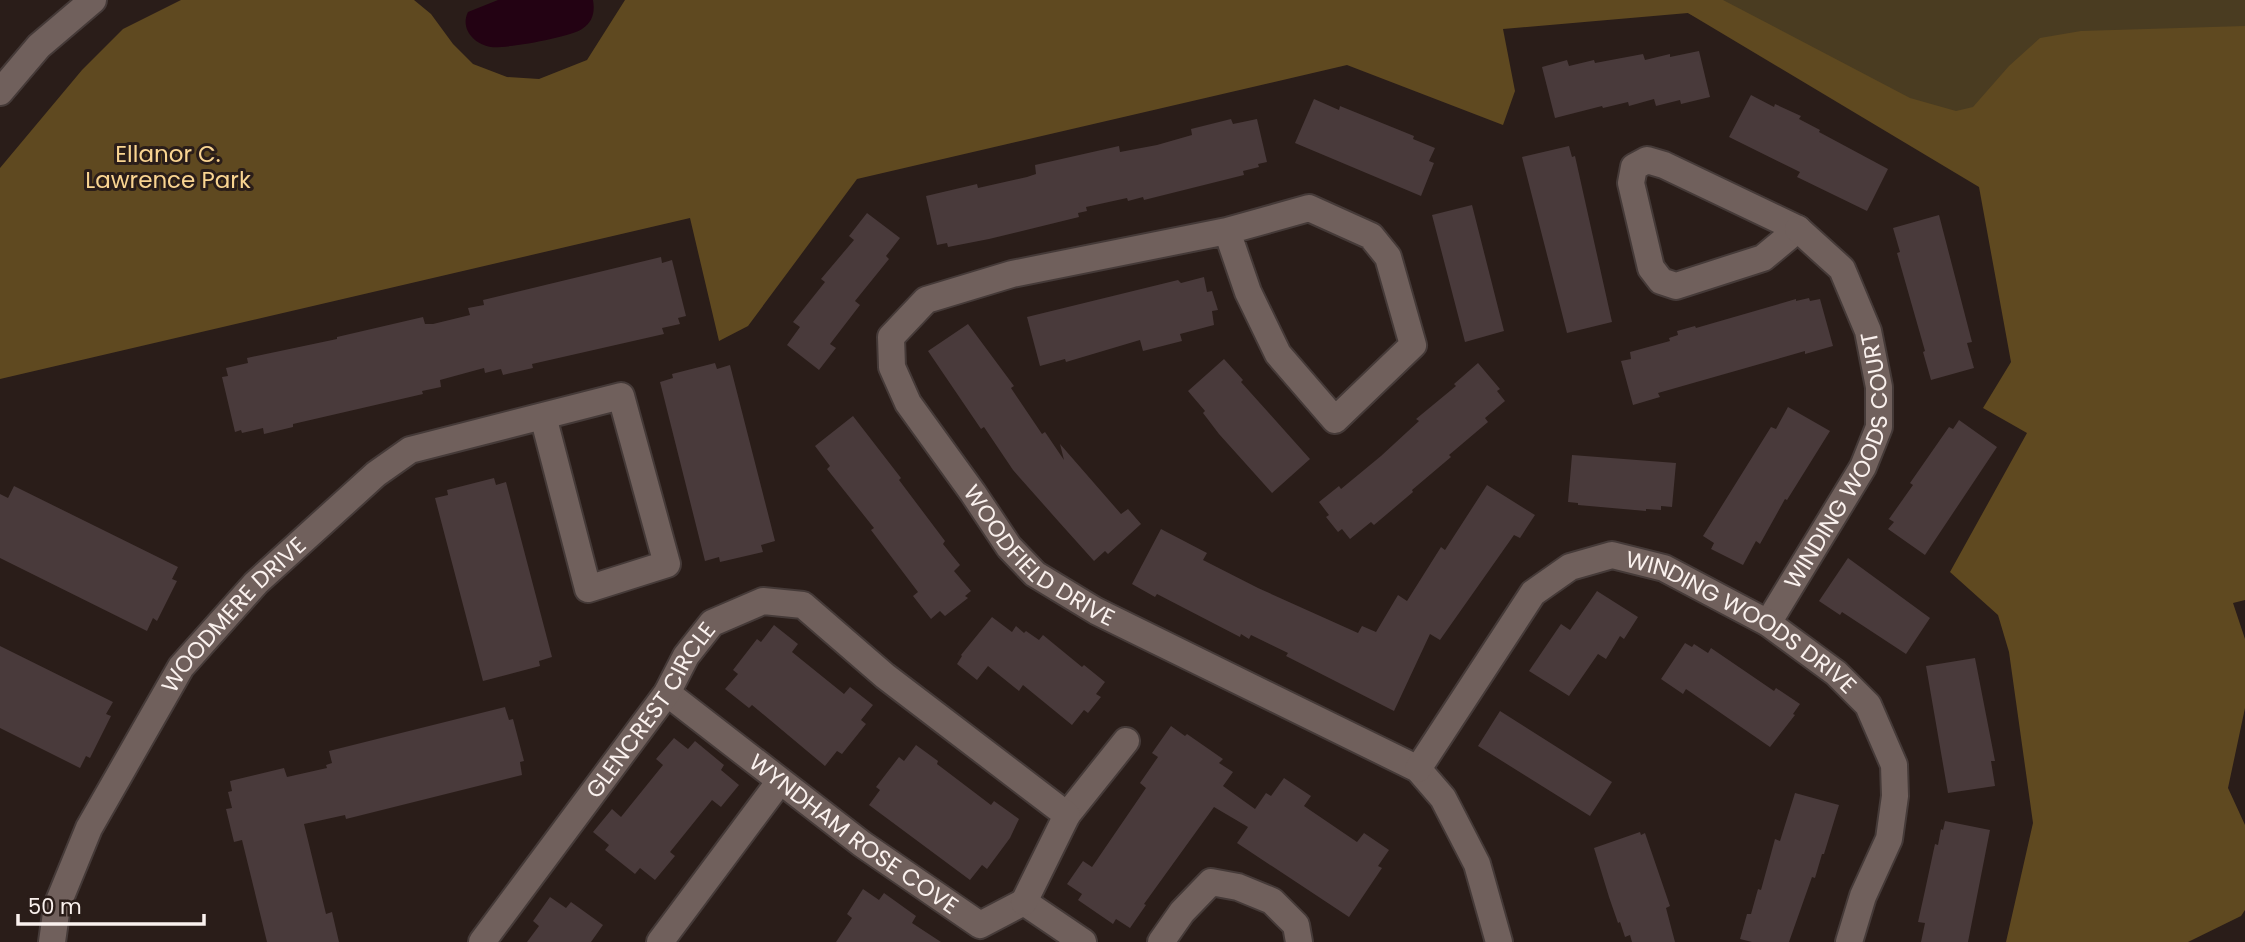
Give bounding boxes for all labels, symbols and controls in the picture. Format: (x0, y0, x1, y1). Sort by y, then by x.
park label: Ellanor C. Lawrence Park (85, 138, 251, 196)
street label: WINDING WOODS COURT (1776, 329, 1896, 595)
street label: WOODFIELD DRIVE (956, 478, 1120, 634)
street label: WOODMERE DRIVE (154, 529, 313, 698)
street label: WINDING WOODS DRIVE (1622, 543, 1864, 701)
street label: GLENCREST CIRCLE (578, 615, 723, 805)
street label: WYNDHAM ROSE COVE (742, 746, 965, 921)
scale bar (18, 883, 203, 927)
text: 50 m (28, 892, 82, 921)

